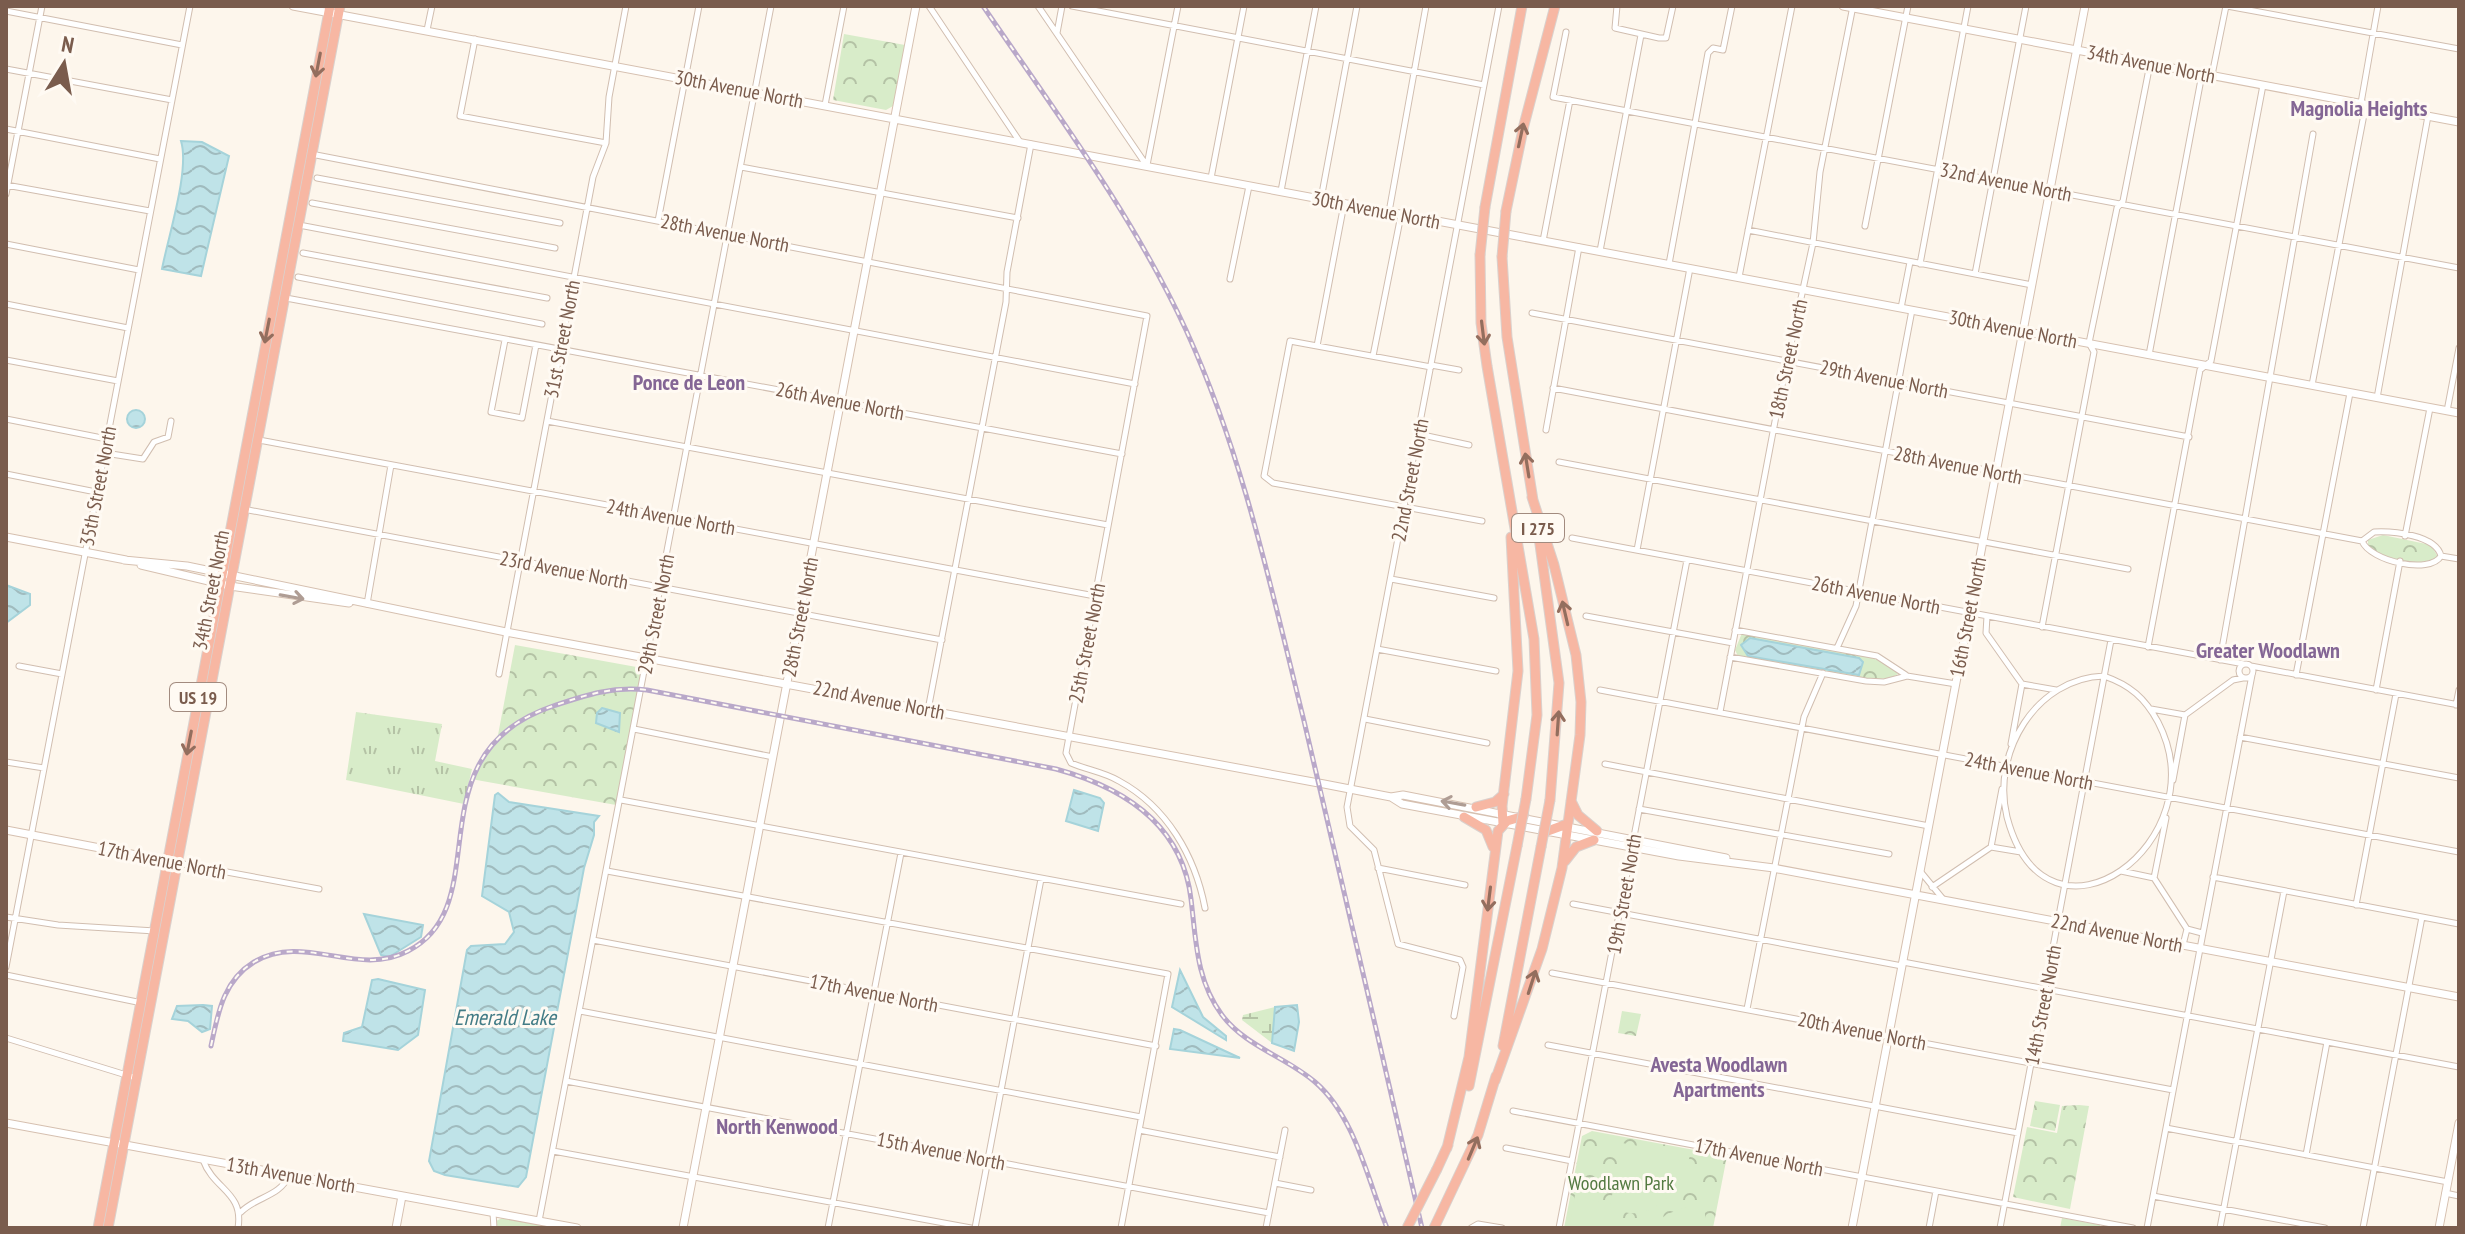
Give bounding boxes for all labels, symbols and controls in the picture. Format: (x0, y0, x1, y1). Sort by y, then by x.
north arrow (24, 24, 104, 104)
text: N (59, 29, 76, 59)
street label: 34th Avenue North (2084, 39, 2218, 89)
one-way arrow (310, 51, 325, 77)
street label: 30th Avenue North (672, 64, 806, 114)
district label: Magnolia Heights (2291, 94, 2428, 122)
one-way arrow (1514, 122, 1529, 148)
street label: 32nd Avenue North (1938, 156, 2074, 208)
street label: 30th Avenue North (1309, 185, 1443, 235)
street label: 28th Avenue North (658, 208, 792, 258)
street label: 31st Street North (538, 278, 586, 400)
street label: 18th Street North (1763, 297, 1813, 421)
street label: 30th Avenue North (1946, 304, 2080, 354)
one-way arrow (259, 318, 274, 344)
one-way arrow (1475, 319, 1490, 346)
street label: 29th Avenue North (1817, 354, 1951, 404)
district label: Ponce de Leon (633, 368, 745, 396)
street label: 26th Avenue North (773, 376, 907, 426)
street label: 22nd Street North (1385, 416, 1435, 544)
street label: 35th Street North (74, 424, 122, 548)
street label: 28th Avenue North (1891, 440, 2025, 490)
one-way arrow (1519, 453, 1534, 479)
street label: 24th Avenue North (604, 493, 738, 541)
road number: I 275 (1512, 514, 1564, 542)
street label: 34th Street North (187, 528, 235, 652)
street label: 23rd Avenue North (498, 545, 630, 595)
street label: 29th Street North (632, 552, 680, 676)
street label: 28th Street North (776, 555, 824, 679)
street label: 16th Street North (1944, 555, 1992, 679)
street label: 26th Avenue North (1809, 570, 1943, 620)
street label: 25th Street North (1063, 581, 1111, 705)
one-way arrow (279, 591, 305, 606)
one-way arrow (1557, 600, 1572, 626)
district label: Greater Woodlawn (2196, 636, 2340, 664)
street label: 22nd Avenue North (811, 674, 947, 726)
road number: US 19 (170, 683, 226, 711)
one-way arrow (1551, 710, 1566, 737)
one-way arrow (181, 730, 196, 755)
street label: 24th Avenue North (1962, 746, 2096, 796)
one-way arrow (1440, 795, 1466, 810)
street label: 19th Street North (1601, 832, 1647, 956)
street label: 17th Avenue North (96, 835, 228, 885)
one-way arrow (1481, 885, 1496, 912)
street label: 22nd Avenue North (2049, 907, 2185, 959)
street label: 14th Street North (2019, 943, 2067, 1067)
street label: 17th Avenue North (808, 968, 940, 1018)
one-way arrow (1525, 969, 1540, 995)
water label: Emerald Lake (454, 1003, 558, 1031)
street label: 20th Avenue North (1795, 1006, 1929, 1056)
district label: Avesta Woodlawn Apartments (1650, 1050, 1788, 1103)
district label: North Kenwood (716, 1112, 838, 1140)
street label: 15th Avenue North (874, 1126, 1008, 1176)
street label: 17th Avenue North (1693, 1132, 1825, 1182)
one-way arrow (1466, 1136, 1481, 1161)
street label: 13th Avenue North (224, 1151, 358, 1199)
park label: Woodlawn Park (1568, 1170, 1674, 1196)

